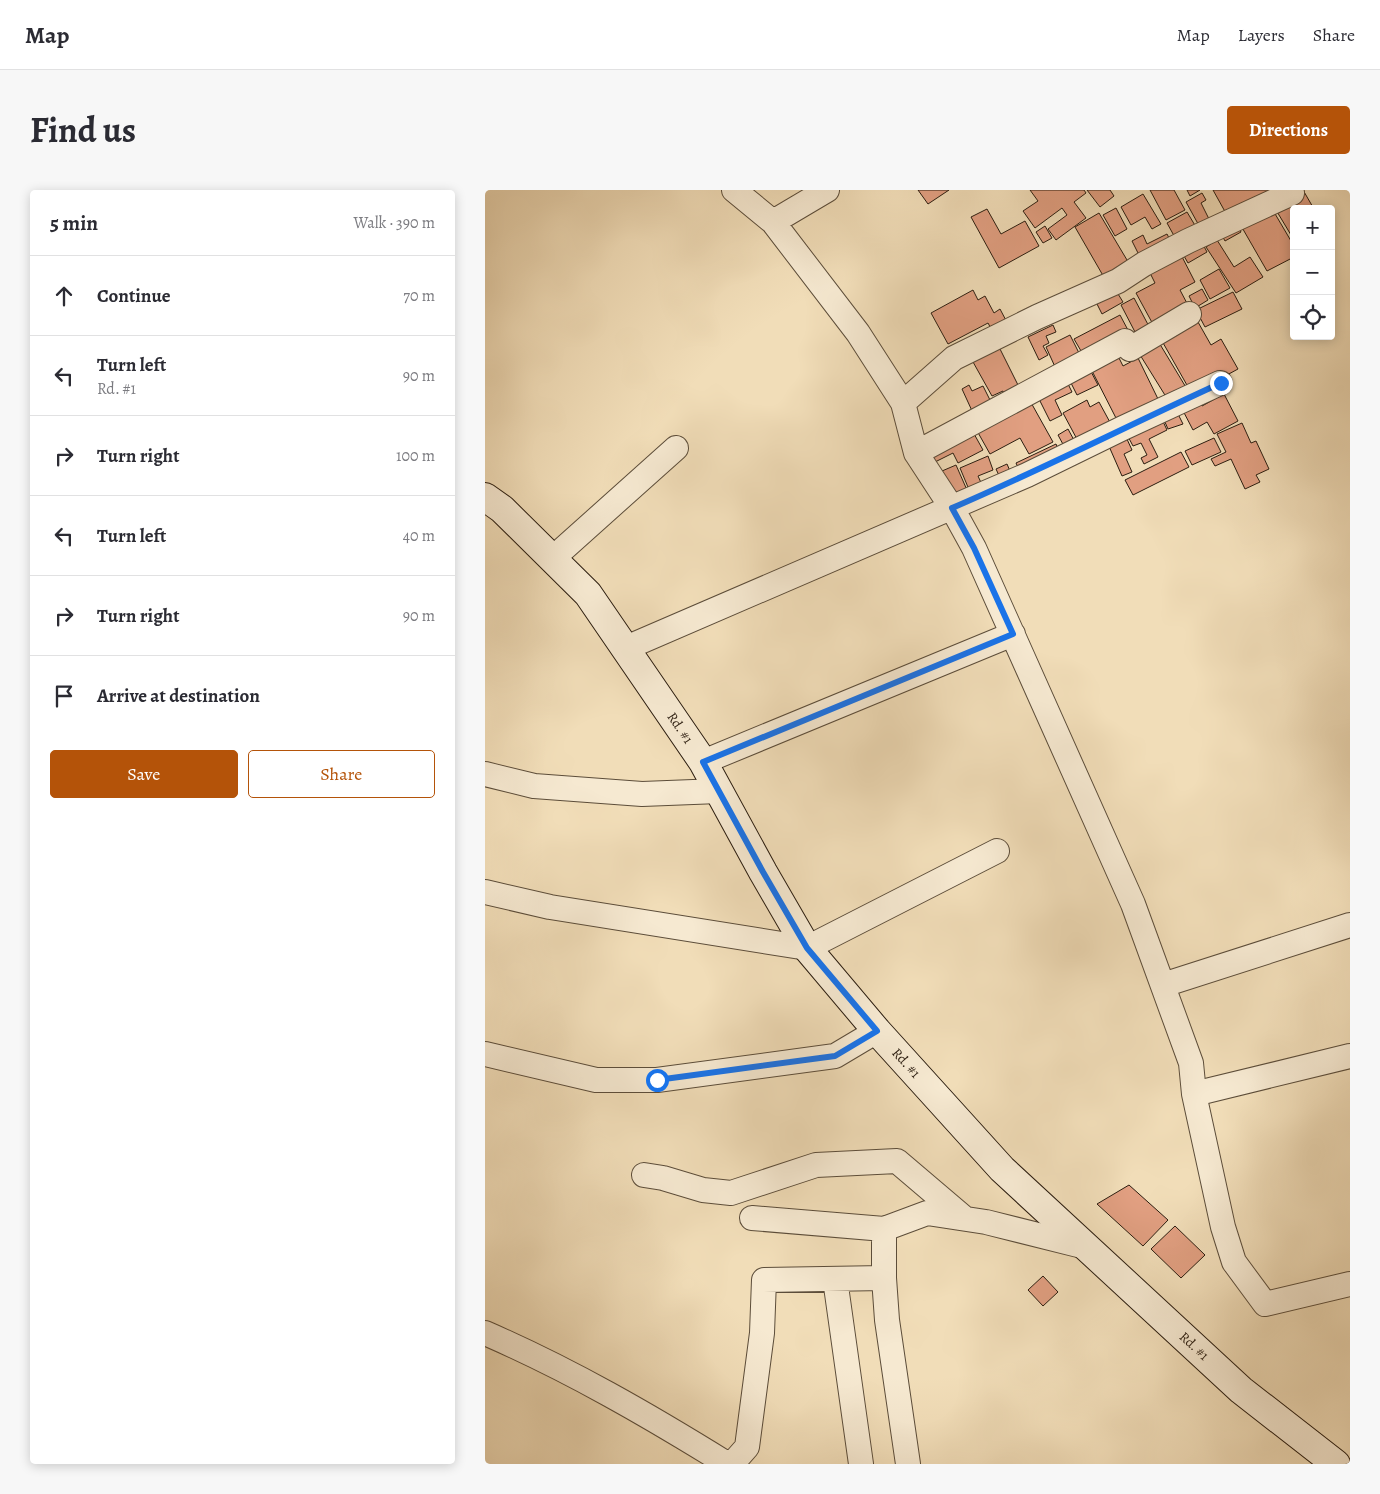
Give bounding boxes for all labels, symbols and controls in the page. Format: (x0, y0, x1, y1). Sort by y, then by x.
text: Map (25, 19, 69, 51)
text: Map (1177, 23, 1210, 47)
text: Layers (1238, 23, 1285, 47)
text: Share (1313, 23, 1355, 47)
text: Find us (30, 106, 136, 154)
button: Directions (1227, 106, 1350, 154)
map controls (1290, 205, 1335, 340)
button: + (1290, 205, 1335, 250)
text: 5 min (50, 209, 98, 237)
text: Walk · 390 m (354, 212, 435, 234)
button: − (1290, 250, 1335, 295)
icon: ahead (50, 282, 78, 310)
text: Continue (97, 283, 171, 309)
text: 70 m (403, 285, 435, 307)
button: locate (1290, 295, 1335, 340)
text: Turn left (97, 352, 166, 378)
icon: left (50, 362, 78, 390)
text: 90 m (403, 365, 435, 387)
route end (1210, 372, 1233, 395)
text: Rd. #1 (97, 378, 136, 400)
icon: right (50, 442, 78, 470)
text: Turn right (97, 443, 179, 469)
text: 100 m (396, 445, 435, 467)
icon: left (50, 522, 78, 550)
text: Turn left (97, 523, 166, 549)
text: 40 m (403, 525, 435, 547)
icon: right (50, 602, 78, 630)
text: Turn right (97, 603, 179, 629)
text: 90 m (403, 605, 435, 627)
icon: arrive (50, 682, 78, 710)
text: Arrive at destination (97, 683, 260, 709)
street label: Rd. #1 (663, 709, 698, 748)
button: Save (50, 750, 238, 798)
button: Share (248, 750, 435, 798)
street label: Rd. #1 (888, 1044, 925, 1082)
route start (646, 1069, 669, 1092)
street label: Rd. #1 (1175, 1327, 1213, 1365)

